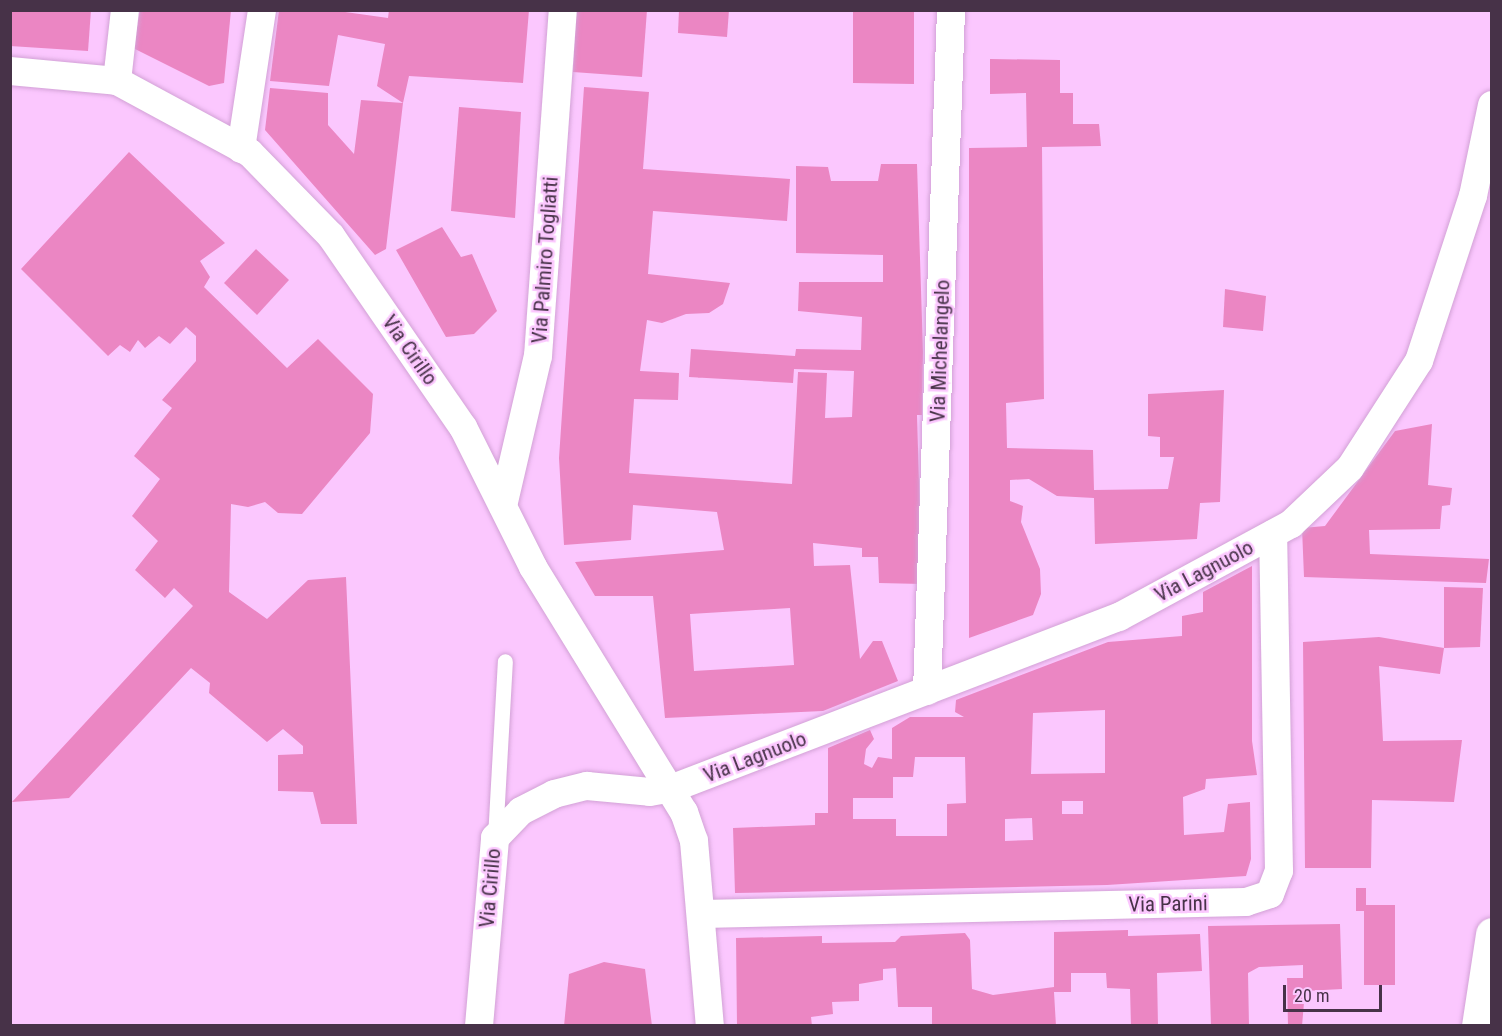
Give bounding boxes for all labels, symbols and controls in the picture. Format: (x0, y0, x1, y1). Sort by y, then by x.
street label: Via Palmiro Togliatti (527, 175, 563, 345)
street label: Via Michelangelo (925, 279, 955, 423)
street label: Via Cirillo (377, 310, 443, 390)
street label: Via Lagnuolo (1150, 535, 1258, 607)
street label: Via Lagnuolo (700, 726, 810, 788)
street label: Via Cirillo (474, 847, 506, 929)
street label: Via Parini (1128, 891, 1208, 917)
scale bar (1286, 973, 1385, 1011)
text: 20 m (1294, 985, 1329, 1006)

